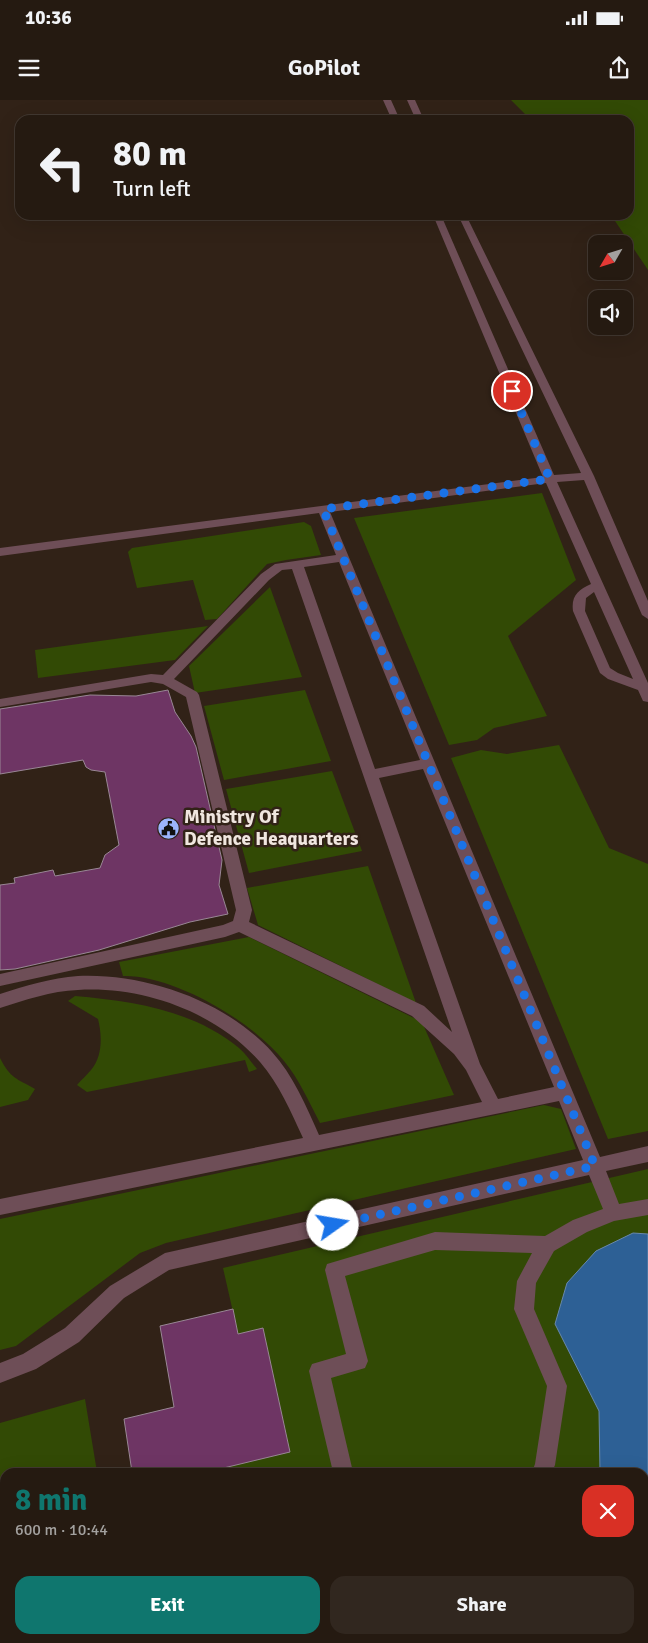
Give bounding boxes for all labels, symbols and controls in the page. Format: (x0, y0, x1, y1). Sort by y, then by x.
text: 10:36 (25, 6, 72, 30)
icon: menu (15, 54, 43, 82)
text: GoPilot (288, 54, 360, 81)
icon: share (605, 54, 633, 82)
text: 80 m (113, 132, 187, 175)
icon: left (30, 135, 95, 200)
text: Turn left (113, 175, 191, 202)
north arrow (588, 235, 632, 280)
map controls (588, 235, 633, 335)
button: sound (588, 290, 633, 335)
pin (491, 370, 533, 412)
icon: arrive (498, 377, 526, 405)
place label: Ministry Of Defence Heaquarters (184, 805, 358, 851)
public building icon: Ministry Of Defence Heaquarters (156, 816, 180, 840)
position arrow (306, 1198, 358, 1250)
text: 8 min (15, 1482, 87, 1519)
button: close (582, 1485, 634, 1537)
text: 600 m · 10:44 (15, 1520, 108, 1540)
button: Exit (15, 1576, 320, 1634)
button: Share (330, 1576, 634, 1634)

